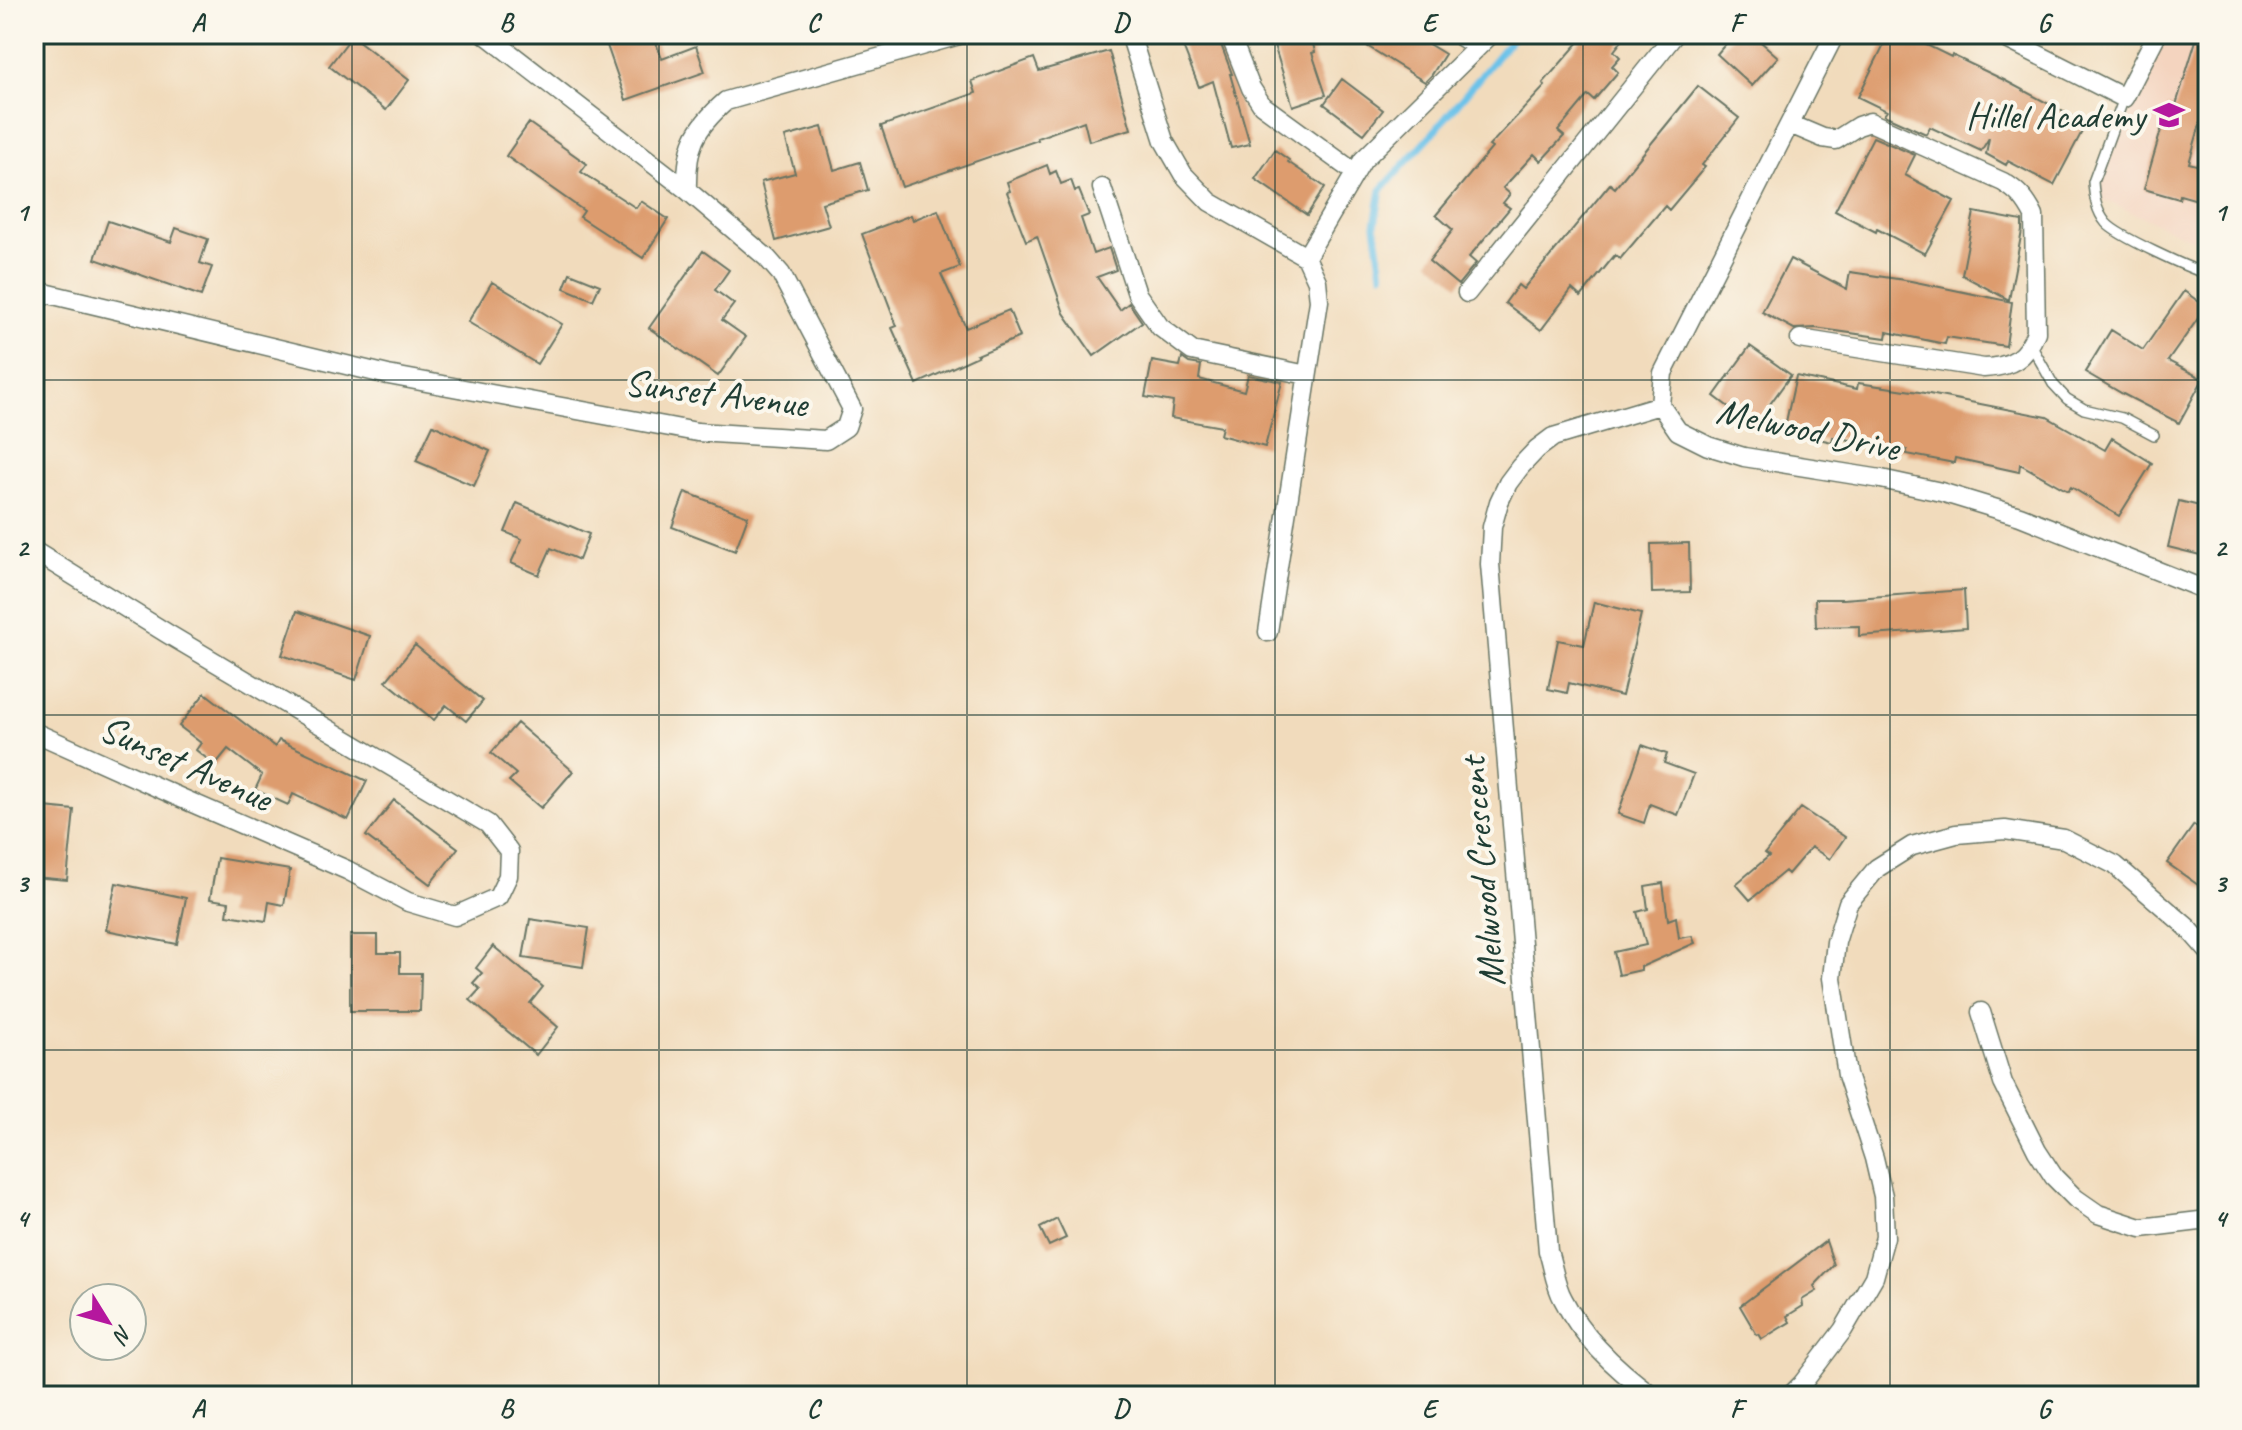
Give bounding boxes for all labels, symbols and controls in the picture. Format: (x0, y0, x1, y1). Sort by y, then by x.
text: A (191, 6, 206, 39)
text: B (499, 6, 515, 39)
text: C (807, 6, 823, 39)
text: D (1113, 6, 1131, 39)
text: E (1422, 6, 1440, 39)
text: F (1730, 6, 1748, 39)
text: G (2038, 6, 2054, 39)
place label: Hillel Academy (1966, 92, 2148, 139)
school or university icon: Hillel Academy (2152, 98, 2186, 132)
text: 1 (16, 196, 31, 229)
text: 1 (2214, 196, 2229, 229)
street label: Sunset Avenue (622, 359, 812, 428)
street label: Melwood Drive (1712, 387, 1906, 472)
text: 2 (16, 531, 30, 564)
text: 2 (2214, 531, 2228, 564)
street label: Sunset Avenue (93, 704, 282, 823)
street label: Melwood Crescent (1448, 752, 1515, 989)
text: 3 (16, 867, 30, 900)
text: 3 (2214, 867, 2228, 900)
text: 4 (16, 1202, 31, 1235)
text: 4 (2214, 1202, 2229, 1235)
north arrow (68, 1282, 148, 1362)
text: N (106, 1320, 138, 1350)
text: A (191, 1392, 206, 1425)
text: B (499, 1392, 515, 1425)
text: C (807, 1392, 823, 1425)
text: D (1113, 1392, 1131, 1425)
text: E (1422, 1392, 1440, 1425)
text: F (1730, 1392, 1748, 1425)
text: G (2038, 1392, 2054, 1425)

